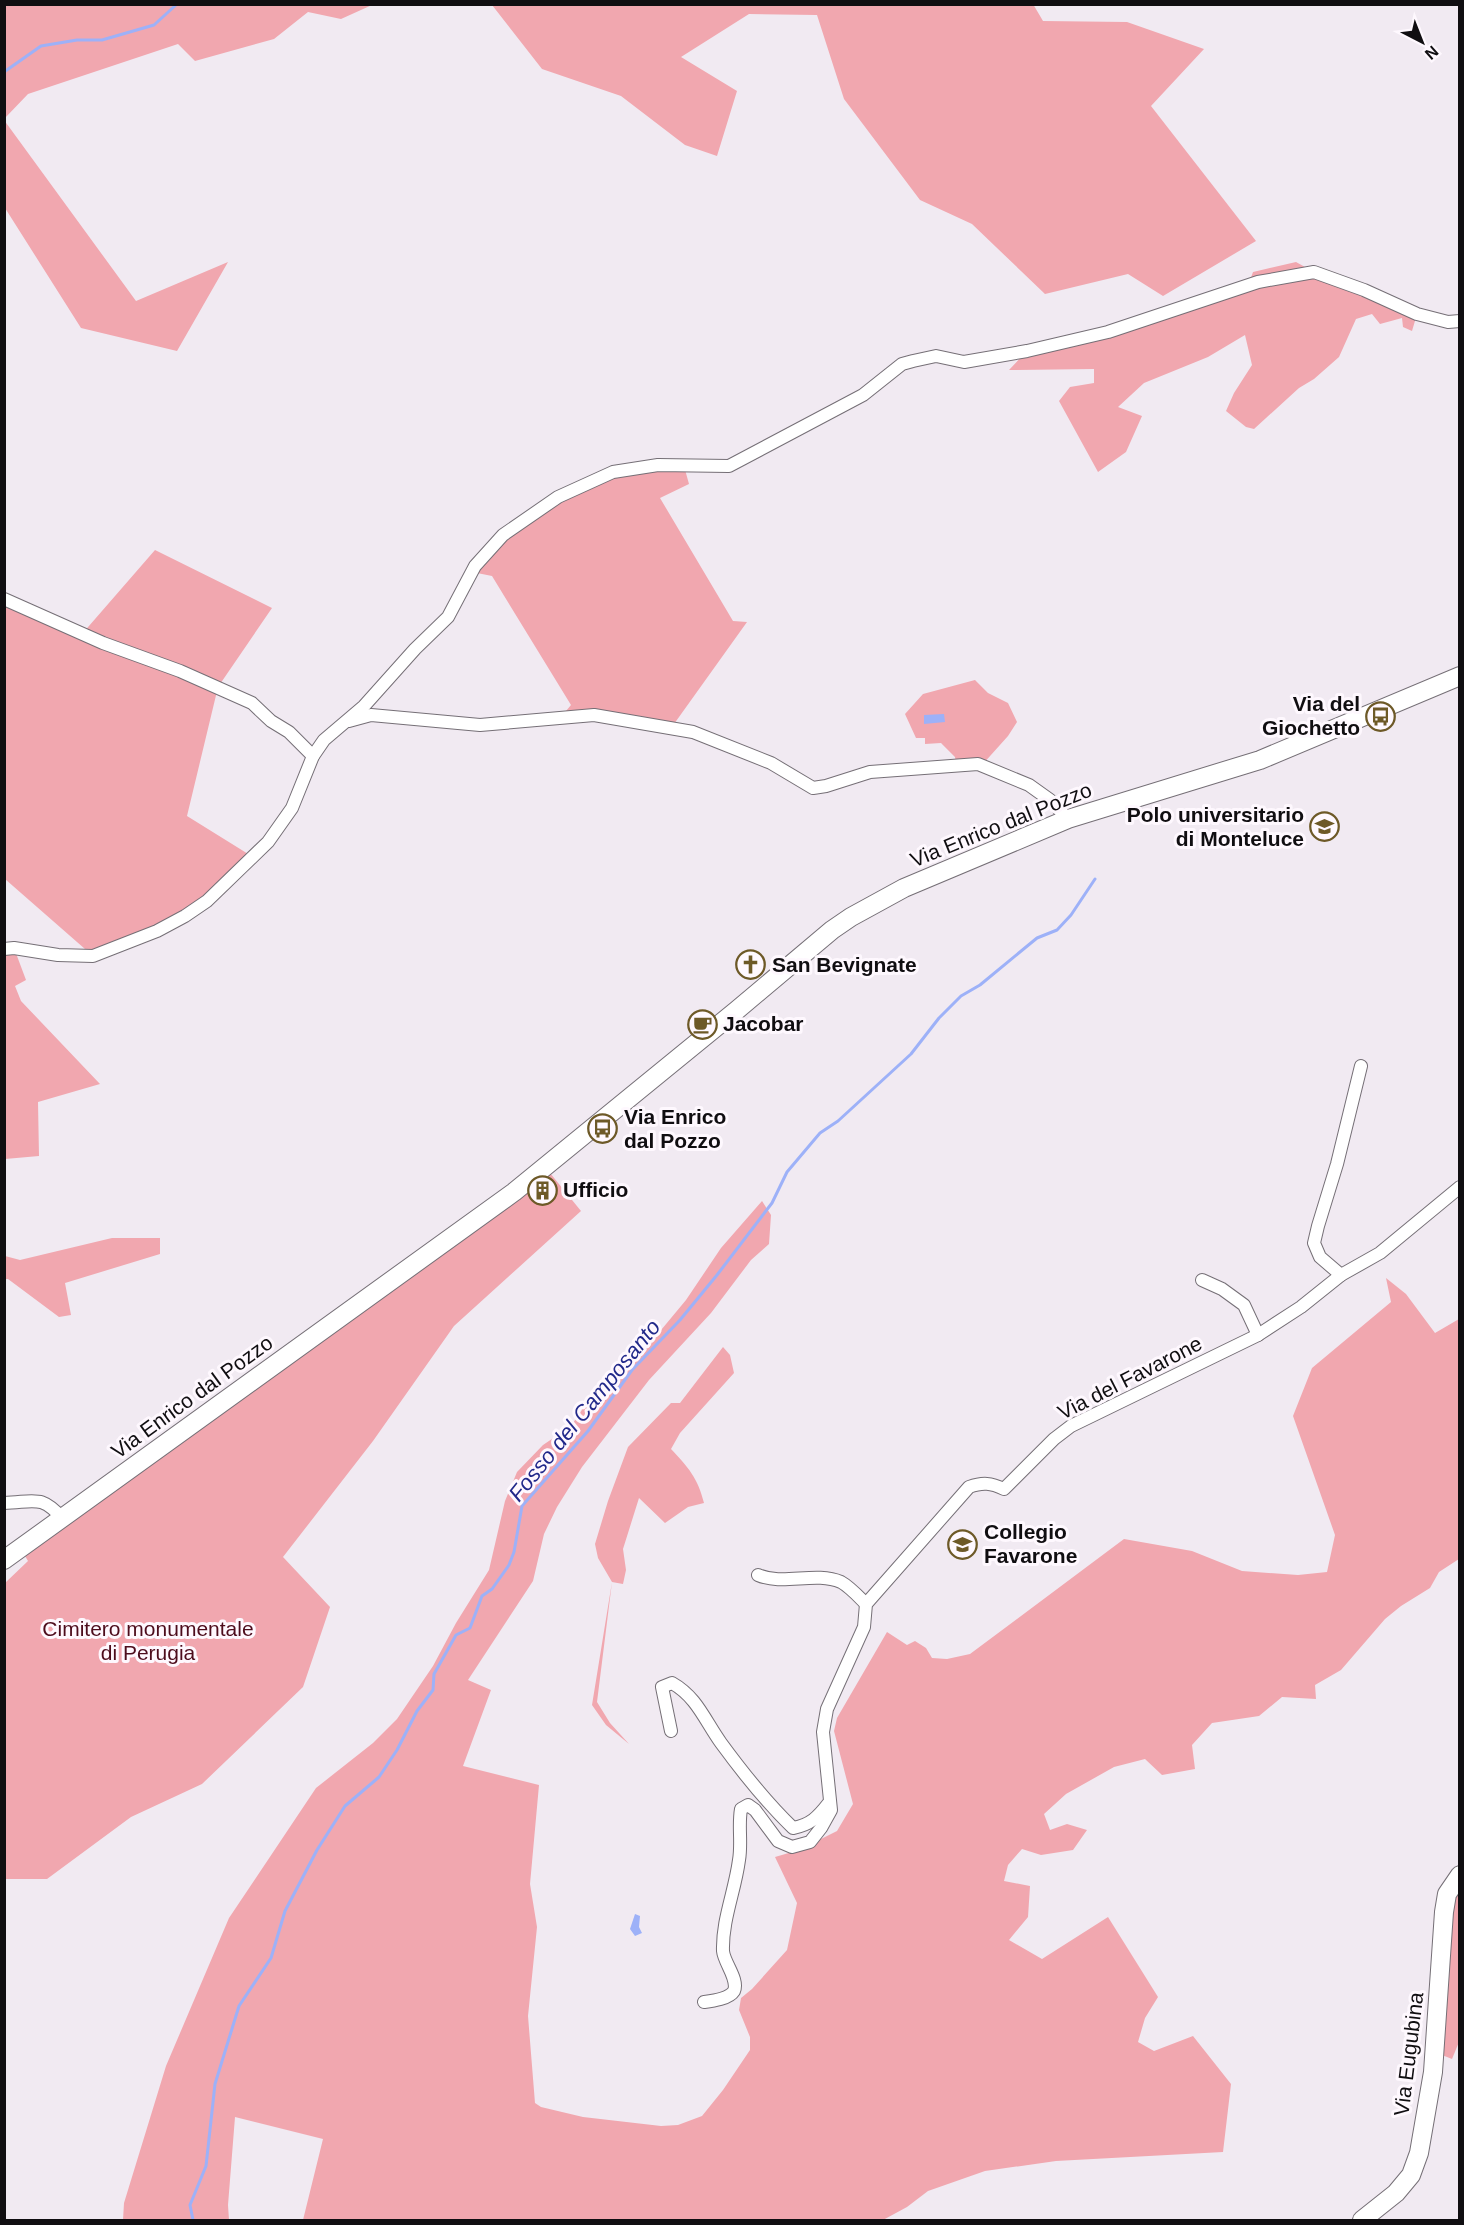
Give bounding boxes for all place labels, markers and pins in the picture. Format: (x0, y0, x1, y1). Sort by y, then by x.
place label: Via del Giochetto (1262, 692, 1360, 739)
bus stop icon: Via del Giochetto (1365, 700, 1397, 732)
place label: Polo universitario di Monteluce (1127, 803, 1304, 850)
school or university icon: Polo universitario di Monteluce (1309, 811, 1341, 843)
church icon: San Bevignate (735, 949, 767, 981)
place label: San Bevignate (772, 953, 917, 976)
cafe icon: Jacobar (686, 1008, 718, 1040)
place label: Jacobar (723, 1012, 804, 1035)
place label: Via Enrico dal Pozzo (624, 1105, 726, 1152)
bus stop icon: Via Enrico dal Pozzo (587, 1113, 619, 1145)
building icon: Ufficio (526, 1174, 558, 1206)
place label: Ufficio (563, 1178, 628, 1201)
place label: Collegio Favarone (984, 1520, 1077, 1567)
school or university icon: Collegio Favarone (947, 1528, 979, 1560)

